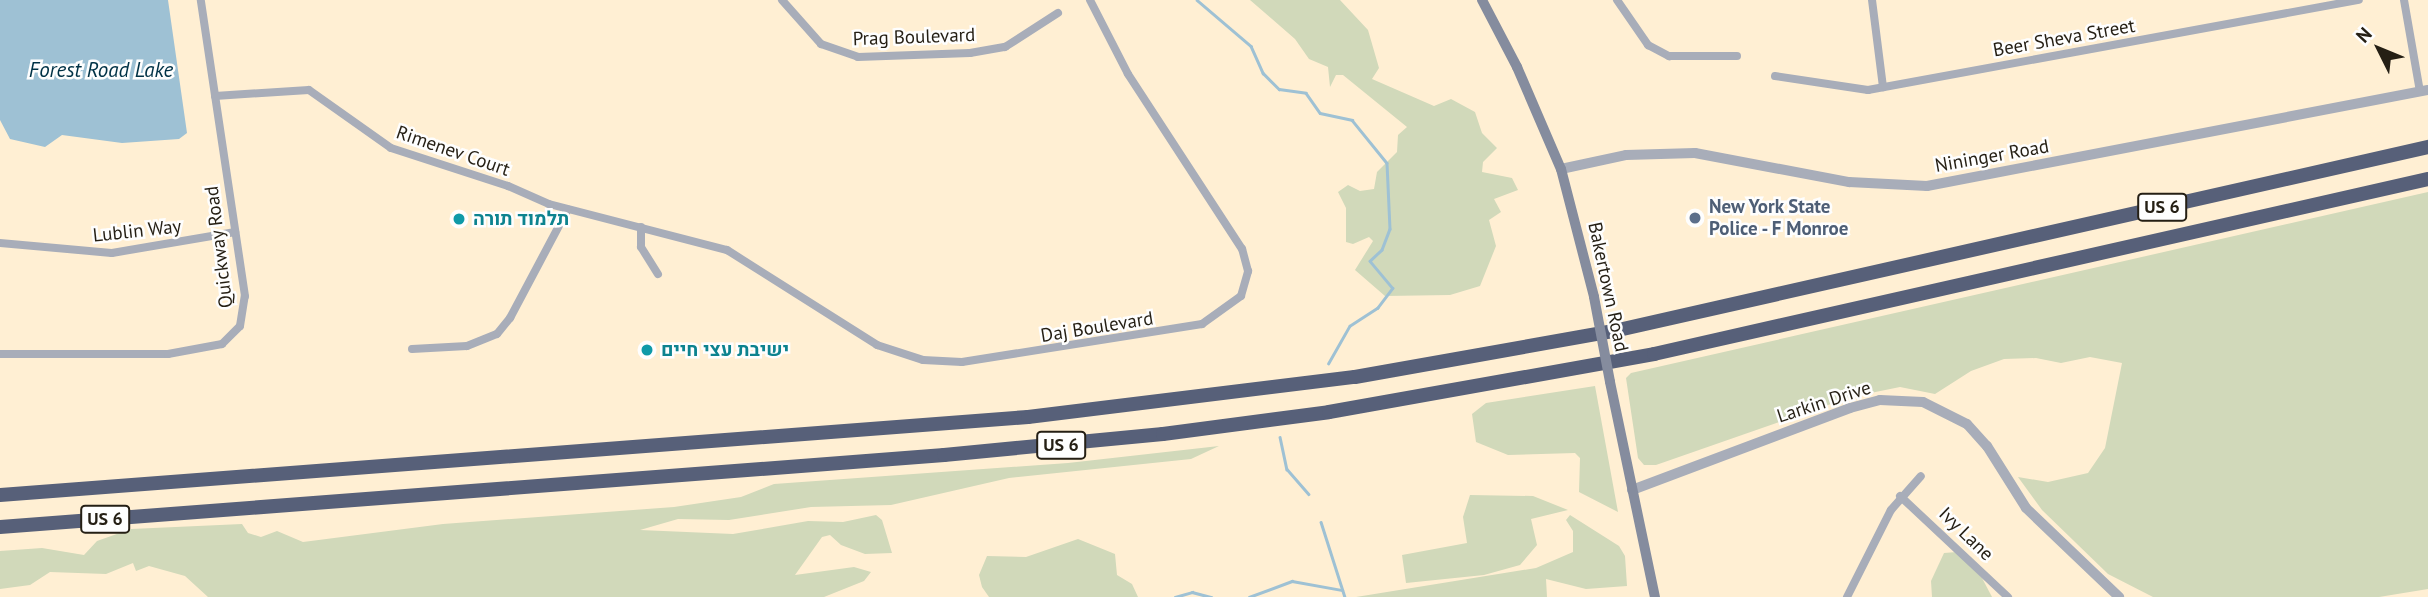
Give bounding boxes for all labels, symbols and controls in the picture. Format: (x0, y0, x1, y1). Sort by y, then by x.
street label: Beer Sheva Street (1991, 14, 2137, 62)
north arrow (2344, 14, 2414, 84)
text: N (2351, 22, 2377, 47)
street label: Prag Boulevard (852, 23, 976, 51)
water label: Forest Road Lake (29, 57, 173, 83)
street label: Rimenev Court (393, 121, 513, 181)
street label: Nininger Road (1933, 135, 2051, 177)
street label: Quickway Road (200, 184, 238, 310)
road number: US 6 (2136, 192, 2188, 222)
place label: New York State Police - F Monroe (1709, 196, 1851, 240)
place label: תלמוד תורה (473, 208, 569, 230)
marker: New York State Police - F Monroe (1687, 210, 1703, 226)
marker: תלמוד תורה (451, 211, 467, 227)
street label: Lublin Way (91, 215, 183, 247)
street label: Bakertown Road (1583, 220, 1633, 354)
street label: Daj Boulevard (1039, 307, 1155, 347)
place label: ישיבת עצי חיים (661, 339, 789, 361)
marker: ישיבת עצי חיים (639, 342, 655, 358)
street label: Larkin Drive (1774, 376, 1874, 428)
road number: US 6 (1035, 430, 1087, 460)
street label: Ivy Lane (1934, 502, 1998, 566)
road number: US 6 (79, 504, 131, 534)

